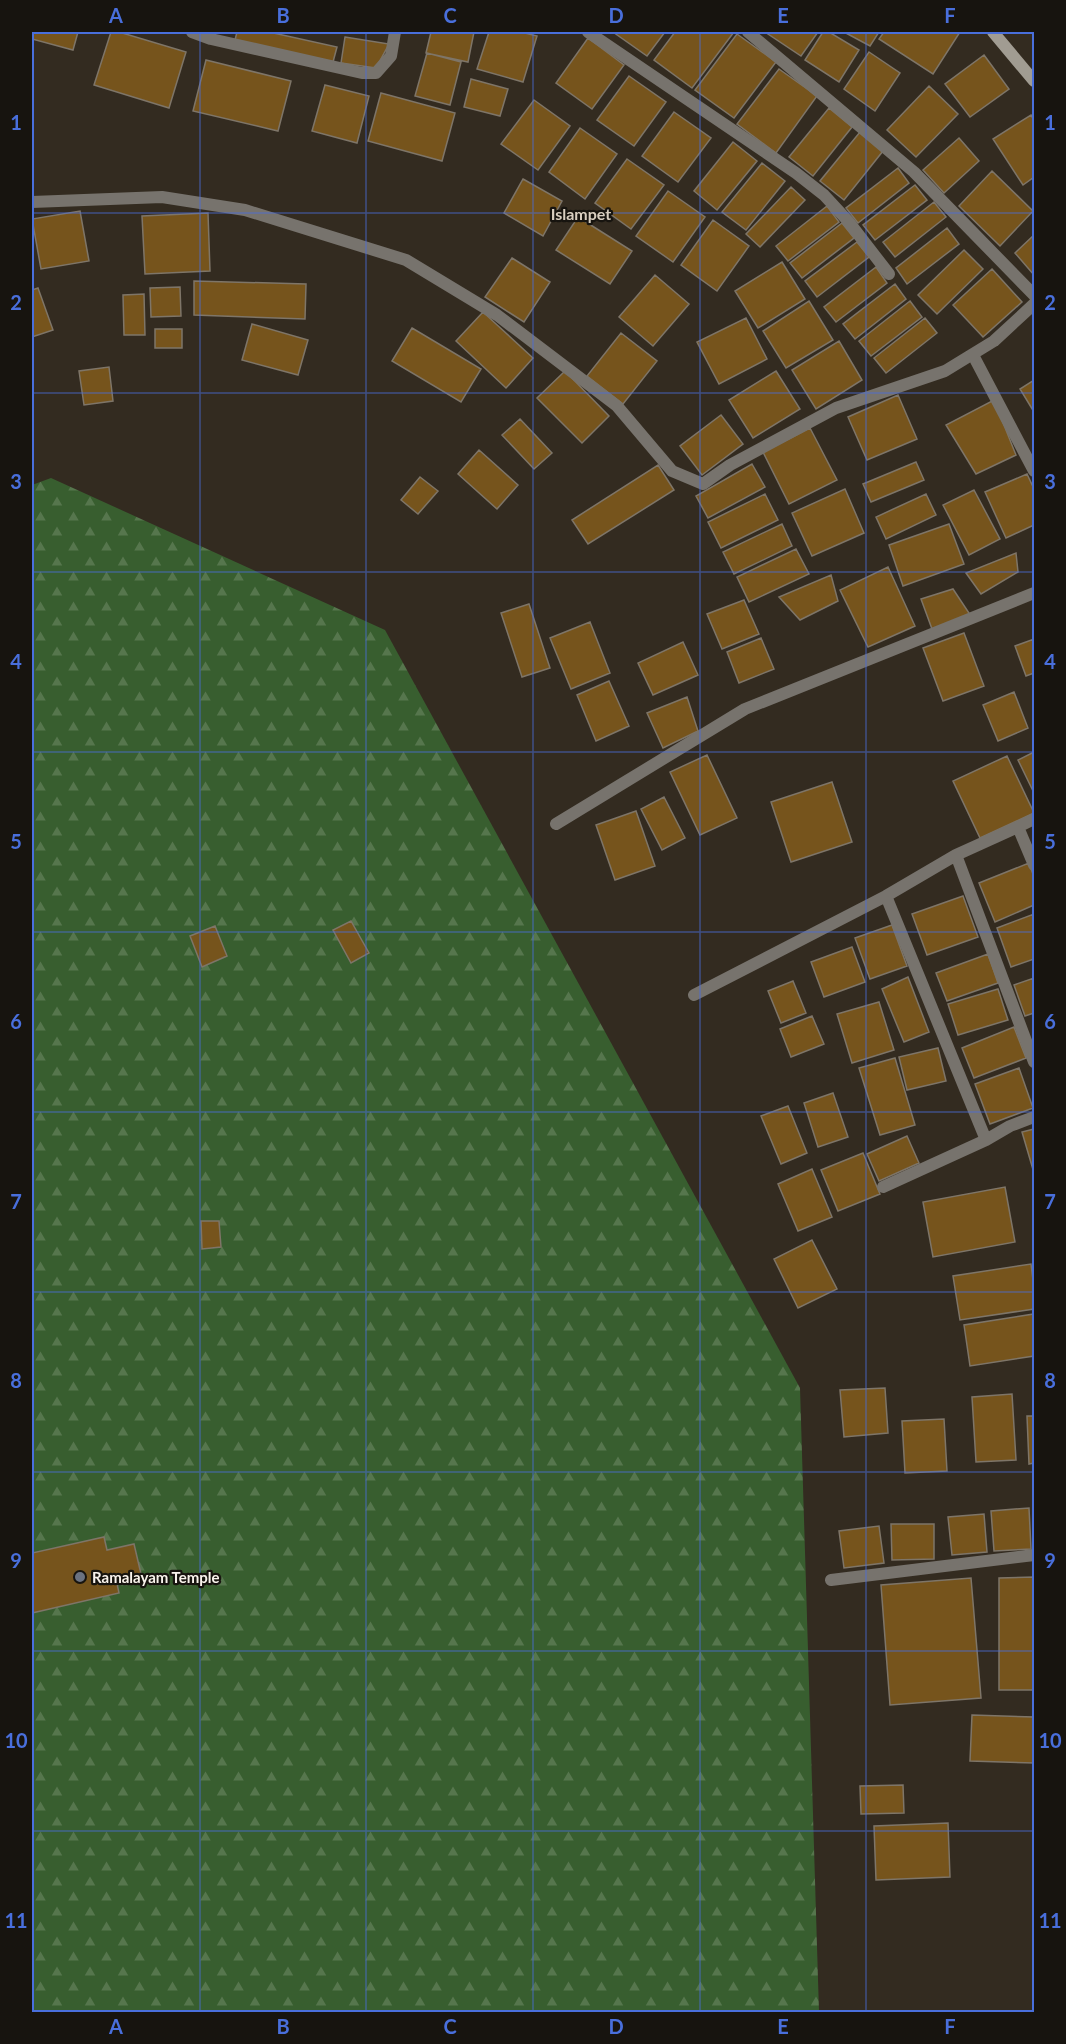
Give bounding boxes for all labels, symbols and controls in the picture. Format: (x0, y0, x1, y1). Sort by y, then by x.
text: A (108, 3, 123, 27)
text: B (276, 3, 290, 27)
text: C (443, 3, 457, 27)
text: D (608, 3, 624, 27)
text: E (777, 3, 789, 27)
text: F (944, 3, 956, 27)
text: 1 (10, 110, 22, 134)
text: 1 (1044, 110, 1056, 134)
district label: Islampet (551, 204, 611, 223)
text: 2 (10, 290, 22, 314)
text: 2 (1044, 290, 1056, 314)
text: 3 (10, 469, 22, 493)
text: 3 (1044, 469, 1056, 493)
text: 4 (10, 649, 22, 673)
text: 4 (1044, 649, 1056, 673)
text: 5 (10, 829, 22, 853)
text: 5 (1044, 829, 1056, 853)
text: 6 (10, 1009, 22, 1033)
text: 6 (1044, 1009, 1056, 1033)
text: 7 (10, 1189, 22, 1213)
text: 7 (1044, 1189, 1056, 1213)
text: 8 (10, 1368, 22, 1392)
text: 8 (1044, 1368, 1056, 1392)
text: 9 (10, 1548, 22, 1572)
text: 9 (1044, 1548, 1056, 1572)
place label: Ramalayam Temple (92, 1568, 220, 1586)
marker: Ramalayam Temple (73, 1570, 87, 1584)
text: 10 (4, 1728, 28, 1752)
text: 10 (1038, 1728, 1062, 1752)
text: 11 (4, 1908, 28, 1932)
text: 11 (1038, 1908, 1062, 1932)
text: A (108, 2014, 123, 2038)
text: B (276, 2014, 290, 2038)
text: C (443, 2014, 457, 2038)
text: D (608, 2014, 624, 2038)
text: E (777, 2014, 789, 2038)
text: F (944, 2014, 956, 2038)

